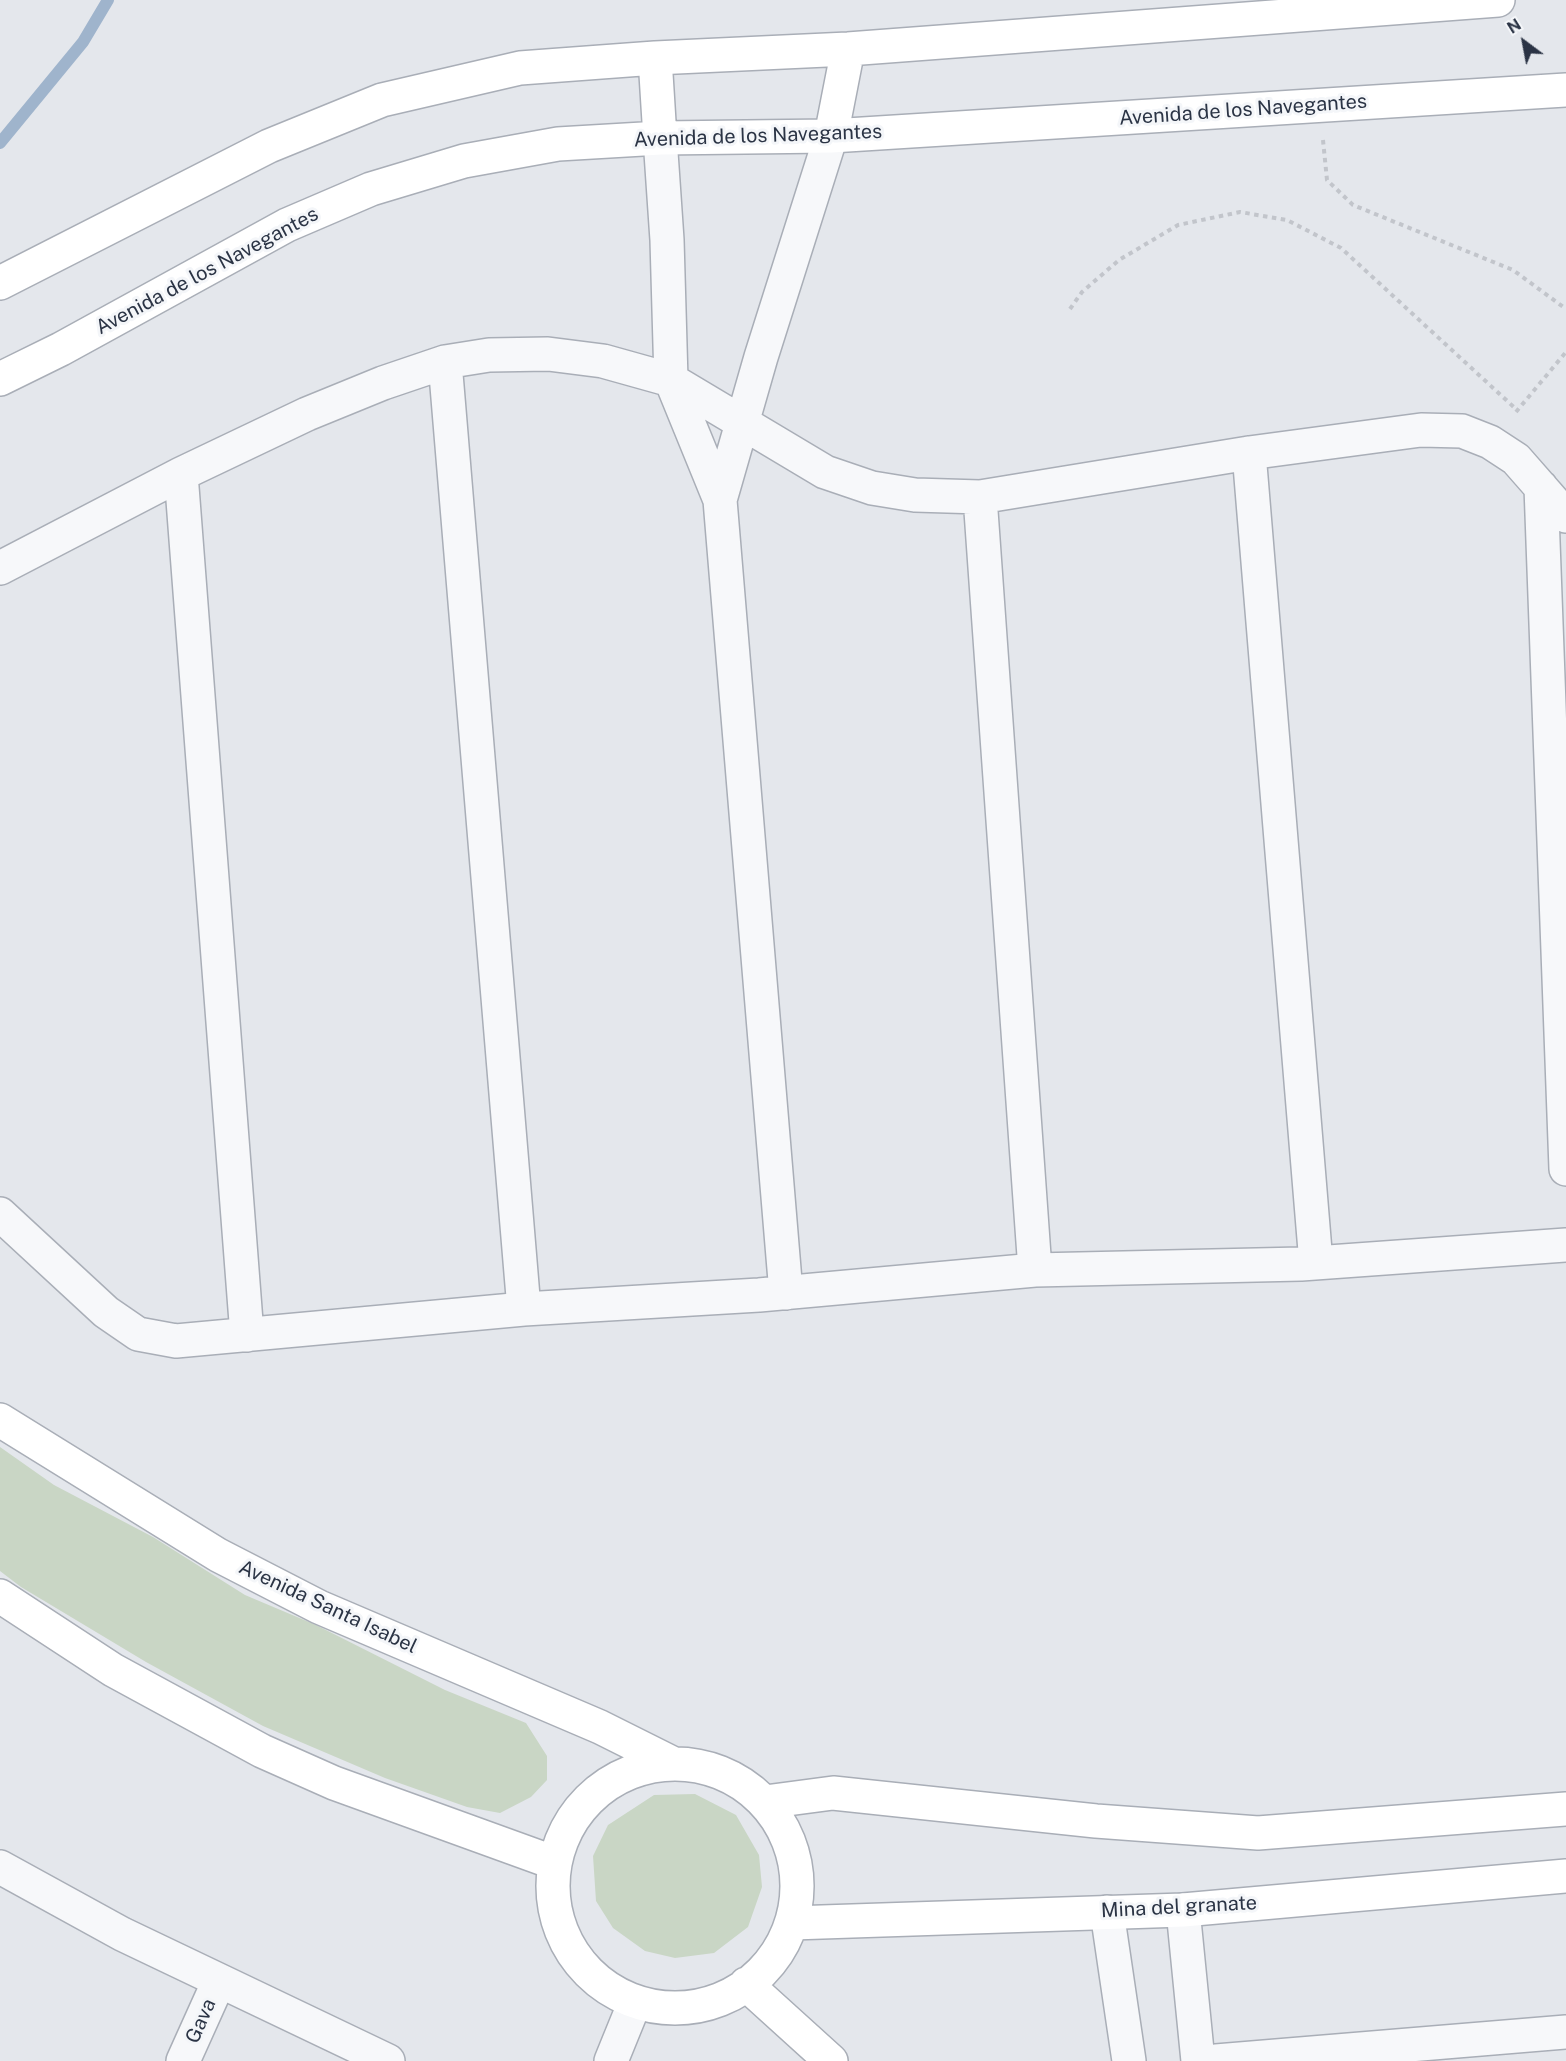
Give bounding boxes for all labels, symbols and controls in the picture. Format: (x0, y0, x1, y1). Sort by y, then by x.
north arrow (1494, 12, 1554, 72)
text: N (1504, 15, 1525, 38)
street label: Avenida de los Navegantes (1118, 89, 1368, 131)
street label: Avenida de los Navegantes (633, 120, 883, 152)
street label: Avenida de los Navegantes (92, 202, 322, 340)
street label: Avenida Santa Isabel (235, 1555, 421, 1659)
street label: Mina del granate (1100, 1891, 1258, 1923)
street label: Gava (181, 1995, 221, 2047)

